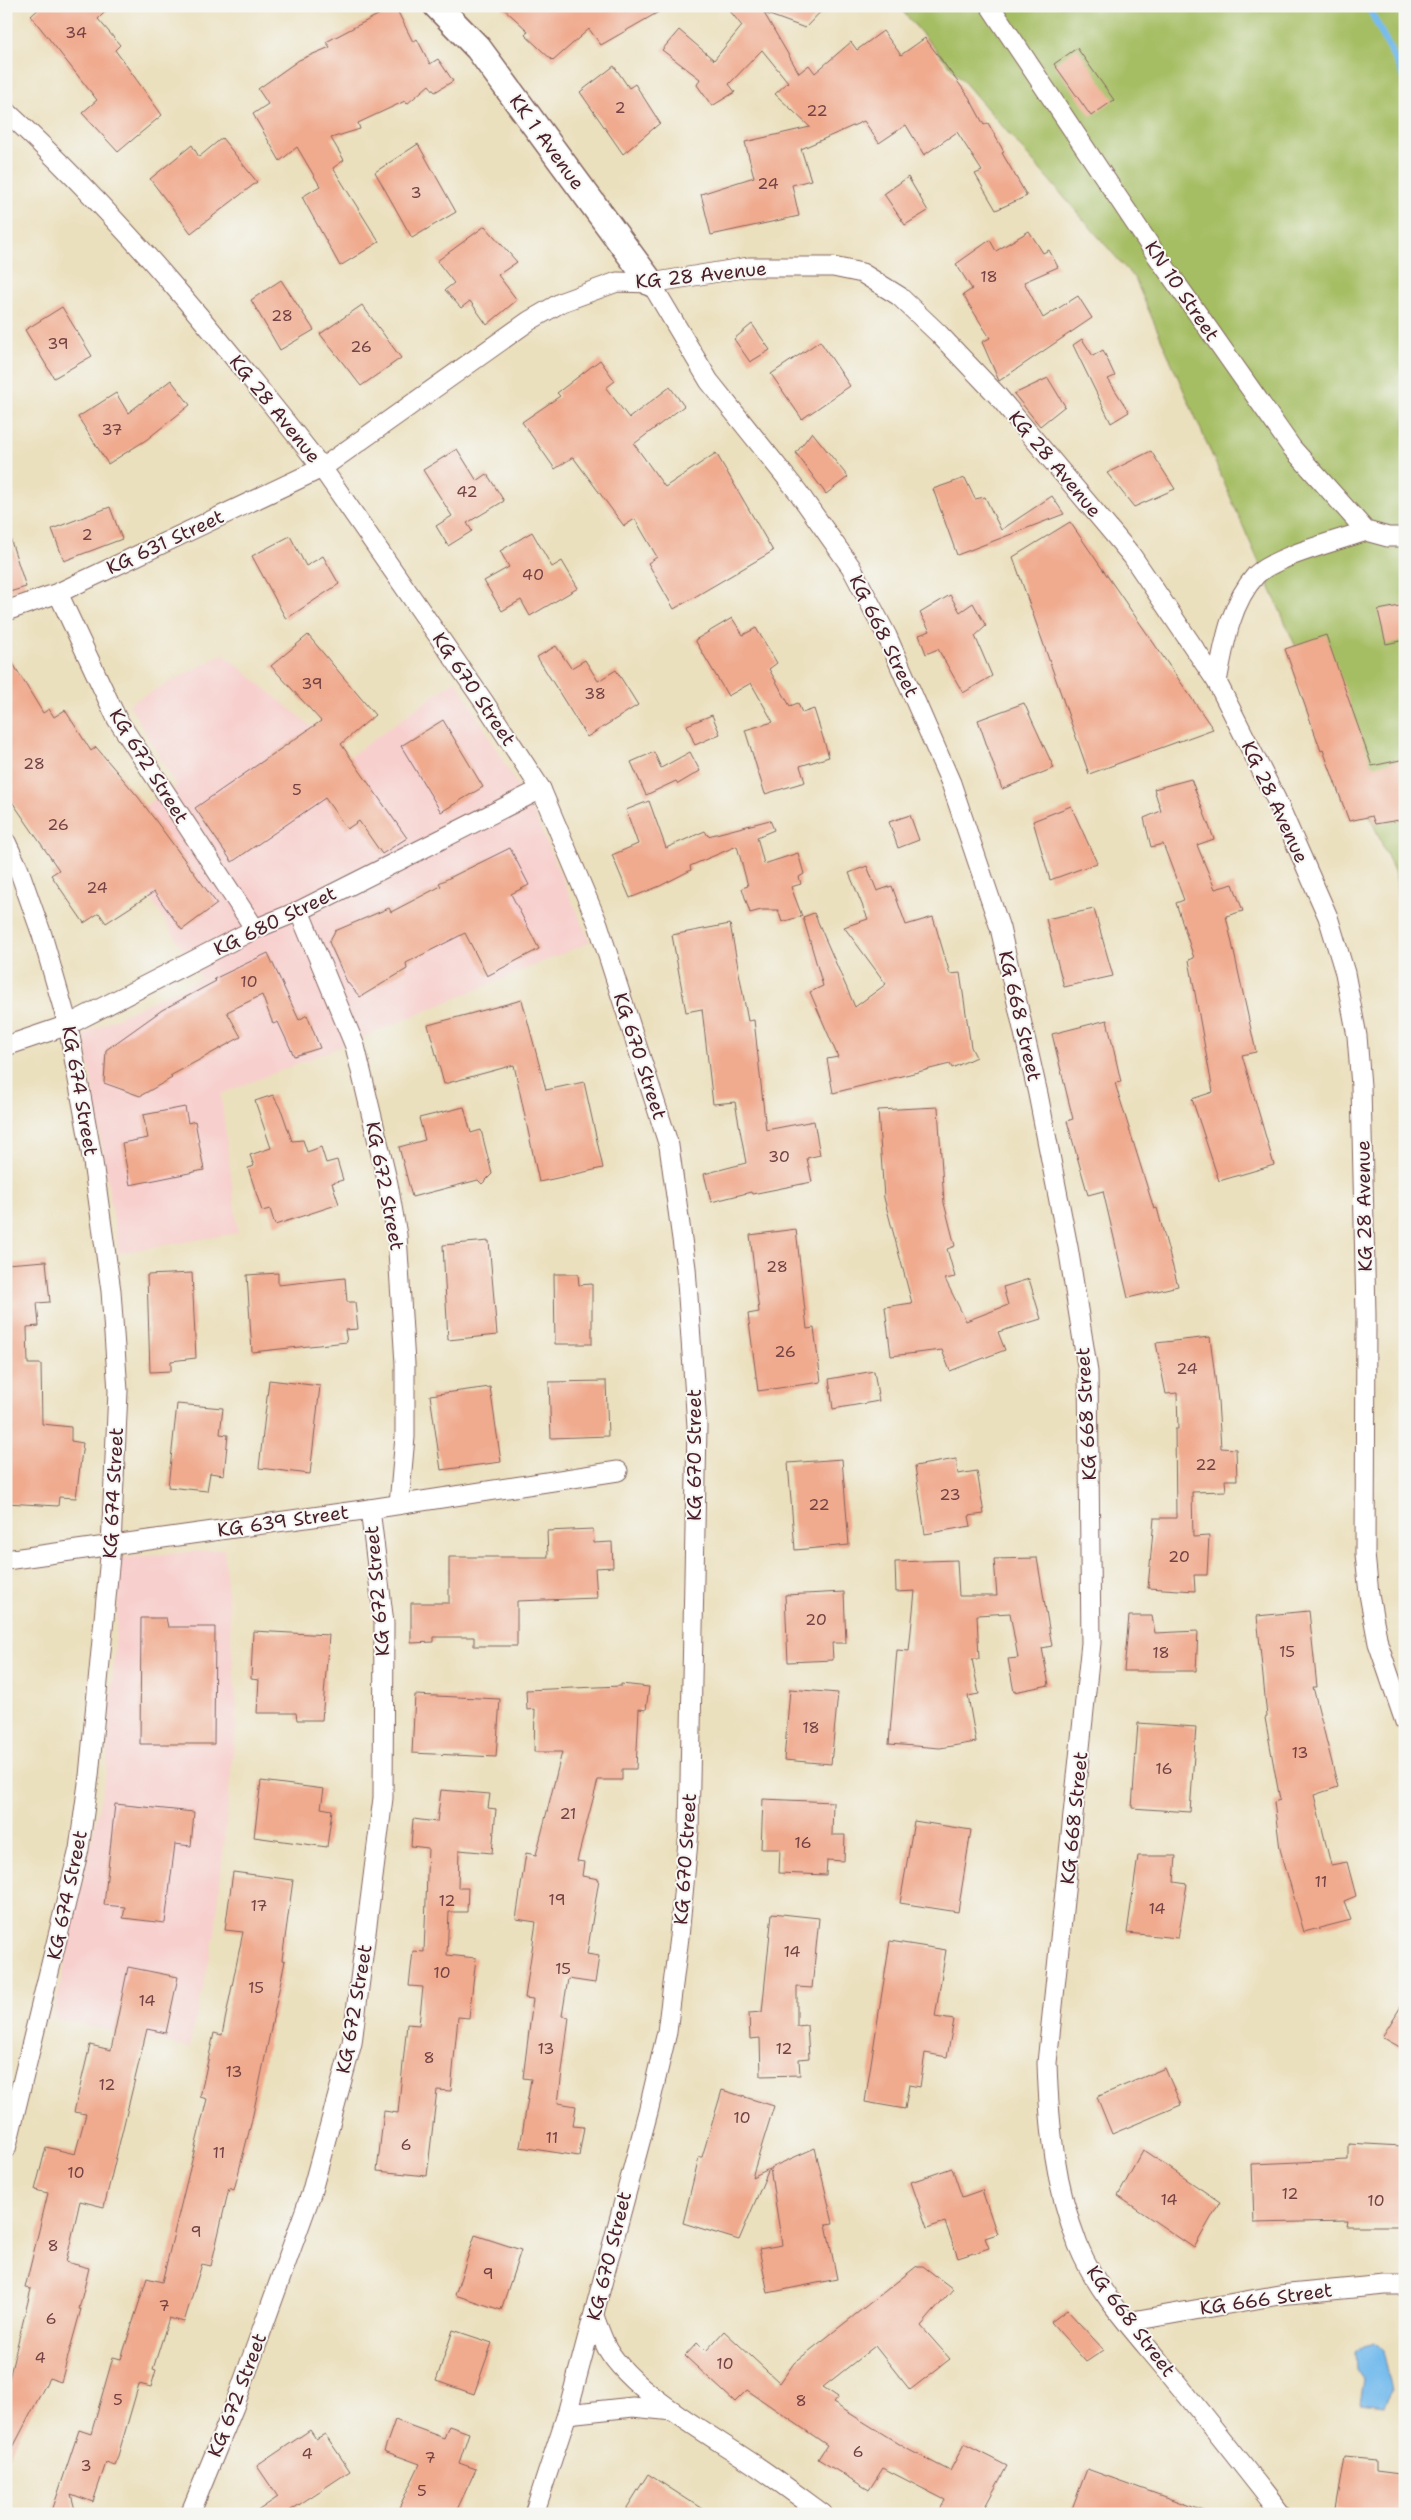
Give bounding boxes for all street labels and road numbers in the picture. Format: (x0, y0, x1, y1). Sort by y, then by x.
street label: KK 1 Avenue (504, 89, 590, 195)
street label: KN 10 Street (1139, 236, 1225, 346)
street label: KG 28 Avenue (634, 256, 768, 294)
street label: KG 28 Avenue (224, 350, 326, 468)
street label: KG 28 Avenue (1003, 405, 1107, 523)
street label: KG 631 Street (102, 504, 228, 580)
street label: KG 668 Street (844, 571, 924, 701)
street label: KG 670 Street (427, 627, 521, 751)
street label: KG 672 Street (104, 704, 194, 828)
street label: KG 28 Avenue (1236, 737, 1314, 867)
street label: KG 680 Street (210, 881, 340, 961)
street label: KG 668 Street (993, 948, 1047, 1084)
street label: KG 670 Street (608, 989, 672, 1123)
street label: KG 674 Street (56, 1024, 104, 1158)
street label: KG 672 Street (360, 1119, 410, 1253)
street label: KG 28 Avenue (1350, 1140, 1378, 1272)
street label: KG 668 Street (1070, 1347, 1102, 1481)
street label: KG 670 Street (682, 1389, 707, 1521)
street label: KG 674 Street (97, 1427, 129, 1559)
street label: KG 639 Street (216, 1499, 350, 1543)
street label: KG 672 Street (359, 1525, 395, 1657)
street label: KG 668 Street (1055, 1750, 1093, 1886)
street label: KG 670 Street (668, 1792, 702, 1926)
street label: KG 674 Street (41, 1828, 93, 1962)
street label: KG 672 Street (330, 1942, 378, 2076)
street label: KG 670 Street (581, 2189, 637, 2323)
street label: KG 668 Street (1081, 2260, 1181, 2382)
street label: KG 666 Street (1198, 2277, 1334, 2321)
street label: KG 672 Street (202, 2329, 272, 2461)

